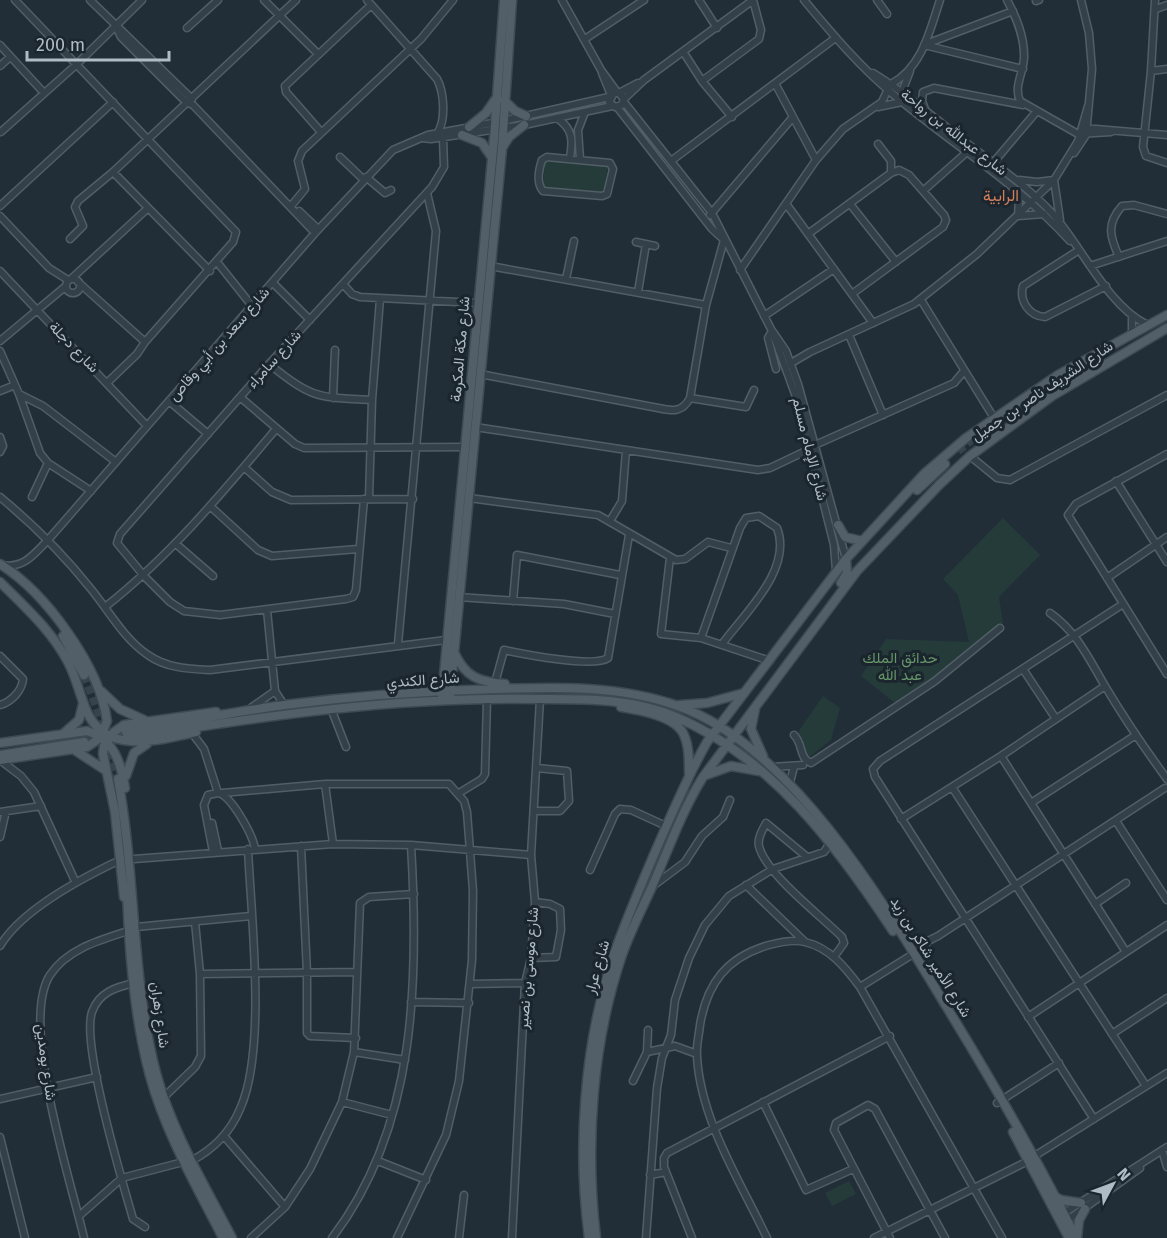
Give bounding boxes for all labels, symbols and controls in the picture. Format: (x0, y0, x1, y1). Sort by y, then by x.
scale bar (27, 24, 170, 62)
text: 200 m (36, 34, 85, 56)
street label: شارع عبدالله بن رواحة (896, 85, 1011, 181)
district label: الرابية (983, 186, 1019, 206)
street label: شارع سعد بن أبي وقاص (165, 283, 276, 407)
street label: شارع مكة المكرمة (446, 295, 476, 403)
street label: شارع دجلة (44, 318, 103, 378)
street label: شارع سامراء (243, 326, 306, 393)
street label: شارع الشريف ناصر بن جميل (968, 337, 1118, 447)
street label: شارع الإمام مسلم (787, 395, 832, 503)
park label: حدائق الملك عبد الله (862, 649, 938, 684)
street label: شارع الكندي (386, 668, 461, 696)
street label: شارع الأمير شاكر بن زيد (885, 893, 976, 1022)
street label: شارع موسى بن نصير (514, 906, 544, 1031)
street label: شارع عرار (580, 938, 615, 998)
street label: شارع زهران (144, 981, 174, 1050)
street label: شارع بومدين (30, 1023, 60, 1102)
north arrow (1083, 1154, 1143, 1214)
text: N (1113, 1164, 1135, 1185)

